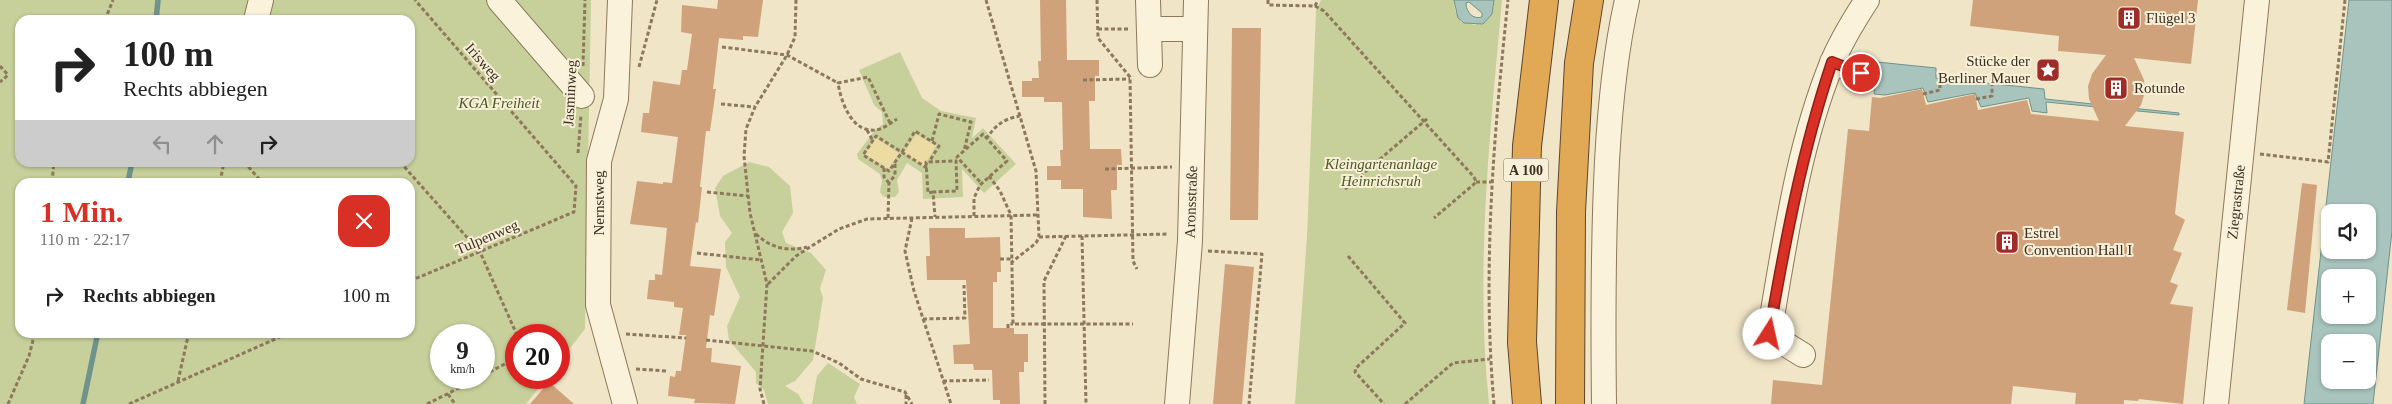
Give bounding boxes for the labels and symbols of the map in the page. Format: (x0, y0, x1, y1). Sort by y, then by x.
building icon: Flügel 3 (2116, 5, 2142, 31)
place label: Flügel 3 (2146, 10, 2196, 26)
street label: Irisweg (462, 40, 504, 85)
pin (1840, 52, 1882, 94)
place label: Stücke der Berliner Mauer (1938, 53, 2030, 86)
place icon: Stücke der Berliner Mauer (2035, 57, 2061, 83)
street label: Jasminweg (560, 59, 580, 127)
building icon: Rotunde (2103, 75, 2129, 101)
place label: Rotunde (2134, 80, 2185, 96)
park label: KGA Freiheit (457, 95, 540, 111)
park label: Kleingartenanlage Heinrichsruh (1324, 156, 1438, 189)
road number: A 100 (1504, 158, 1548, 182)
street label: Ziegrastraße (2224, 164, 2248, 240)
street label: Aronsstraße (1182, 165, 1200, 238)
street label: Nernstweg (591, 170, 607, 235)
street label: Tulpenweg (453, 216, 521, 257)
place label: Estrel Convention Hall I (2024, 225, 2132, 258)
building icon: Estrel Convention Hall I (1994, 229, 2020, 255)
position arrow (1742, 307, 1794, 359)
speed limit sign: 20 (505, 324, 570, 389)

